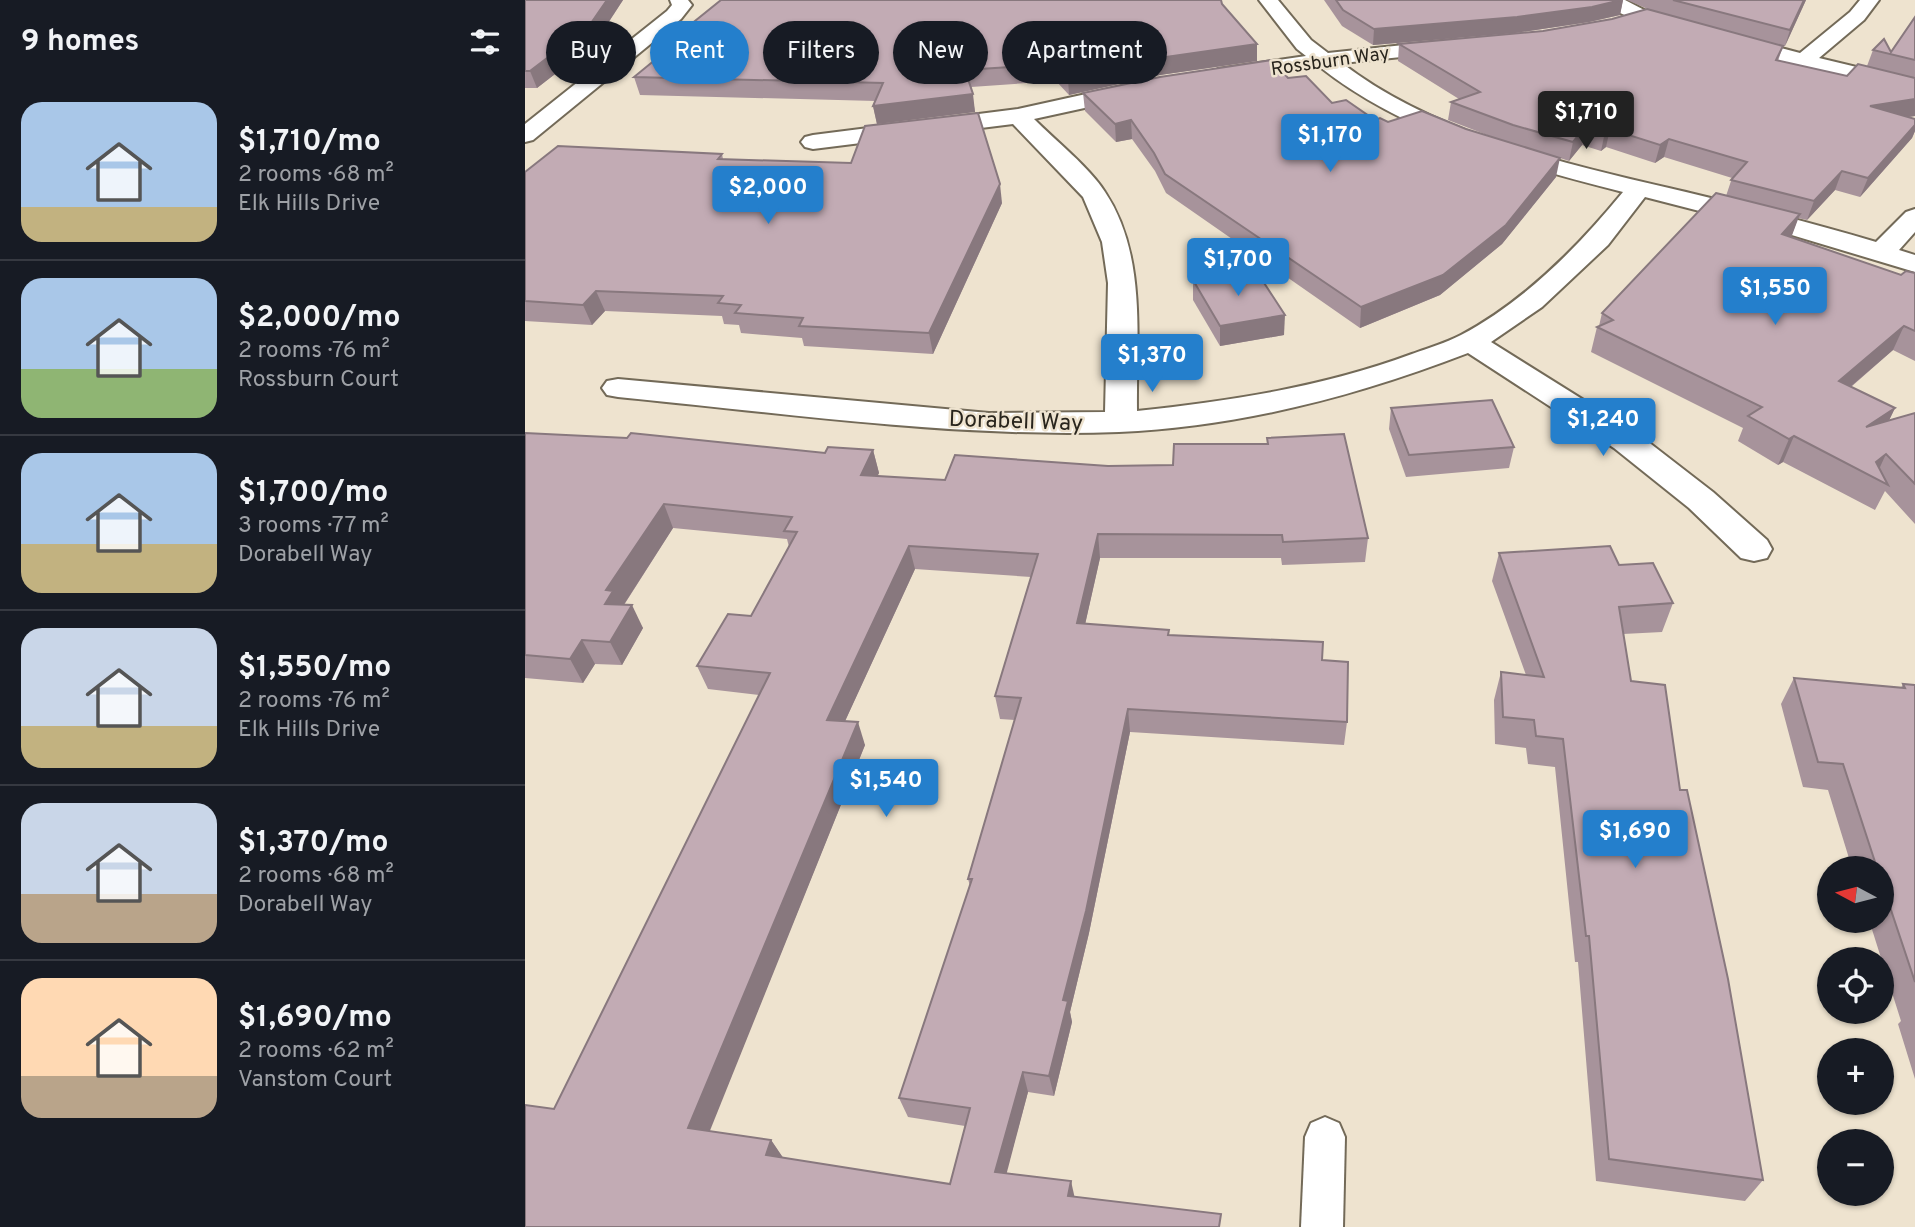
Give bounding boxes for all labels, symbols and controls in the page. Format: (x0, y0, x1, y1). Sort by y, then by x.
chip: Buy (546, 21, 636, 84)
chip: Rent (650, 21, 749, 84)
chip: Filters (763, 21, 879, 84)
chip: New (893, 21, 988, 84)
chip: Apartment (1002, 21, 1167, 84)
icon: filters (466, 23, 504, 61)
text: 9 homes (21, 24, 139, 61)
street label: Rossburn Way (1269, 42, 1391, 82)
pin: $1,710 (1529, 92, 1643, 151)
text: $1,710 (1554, 99, 1618, 128)
pin: $1,170 (1273, 114, 1387, 174)
text: $1,170 (1297, 122, 1363, 151)
text: $1,710/mo (238, 124, 381, 161)
icon: home (77, 130, 161, 214)
text: 2 rooms · 68 m² (238, 161, 394, 190)
pin: $2,000 (711, 166, 825, 226)
text: $2,000 (728, 174, 808, 203)
text: Elk Hills Drive (238, 190, 380, 219)
pin: $1,700 (1181, 238, 1295, 298)
text: $1,700 (1203, 246, 1273, 275)
pin: $1,550 (1718, 268, 1832, 327)
text: $1,550 (1739, 275, 1811, 304)
text: $2,000/mo (238, 300, 400, 337)
icon: home (77, 306, 161, 390)
pin: $1,370 (1095, 334, 1209, 394)
text: 2 rooms · 76 m² (238, 337, 390, 366)
text: $1,370 (1117, 342, 1187, 371)
text: Rossburn Court (238, 366, 399, 395)
pin: $1,240 (1546, 398, 1660, 458)
street label: Dorabell Way (948, 406, 1084, 439)
text: $1,240 (1566, 406, 1640, 435)
text: $1,700/mo (238, 475, 388, 512)
icon: home (77, 481, 161, 565)
text: 3 rooms · 77 m² (238, 512, 389, 541)
text: Dorabell Way (238, 541, 372, 570)
text: $1,550/mo (238, 650, 391, 687)
icon: home (77, 656, 161, 740)
text: 2 rooms · 76 m² (238, 687, 390, 716)
text: Elk Hills Drive (238, 716, 380, 745)
pin: $1,540 (829, 760, 943, 819)
text: $1,540 (849, 767, 923, 796)
pin: $1,690 (1578, 810, 1692, 870)
text: $1,690 (1599, 818, 1671, 847)
text: $1,370/mo (238, 825, 388, 862)
icon: home (77, 831, 161, 915)
north arrow (1817, 856, 1893, 933)
map controls (1817, 856, 1894, 1206)
text: 2 rooms · 68 m² (238, 862, 394, 891)
text: Dorabell Way (238, 891, 372, 920)
button: locate (1817, 947, 1894, 1024)
text: $1,690/mo (238, 1000, 392, 1037)
icon: home (77, 1006, 161, 1090)
text: 2 rooms · 62 m² (238, 1037, 394, 1066)
button: + (1817, 1038, 1894, 1115)
text: Vanstom Court (238, 1066, 392, 1095)
button: − (1817, 1129, 1894, 1206)

